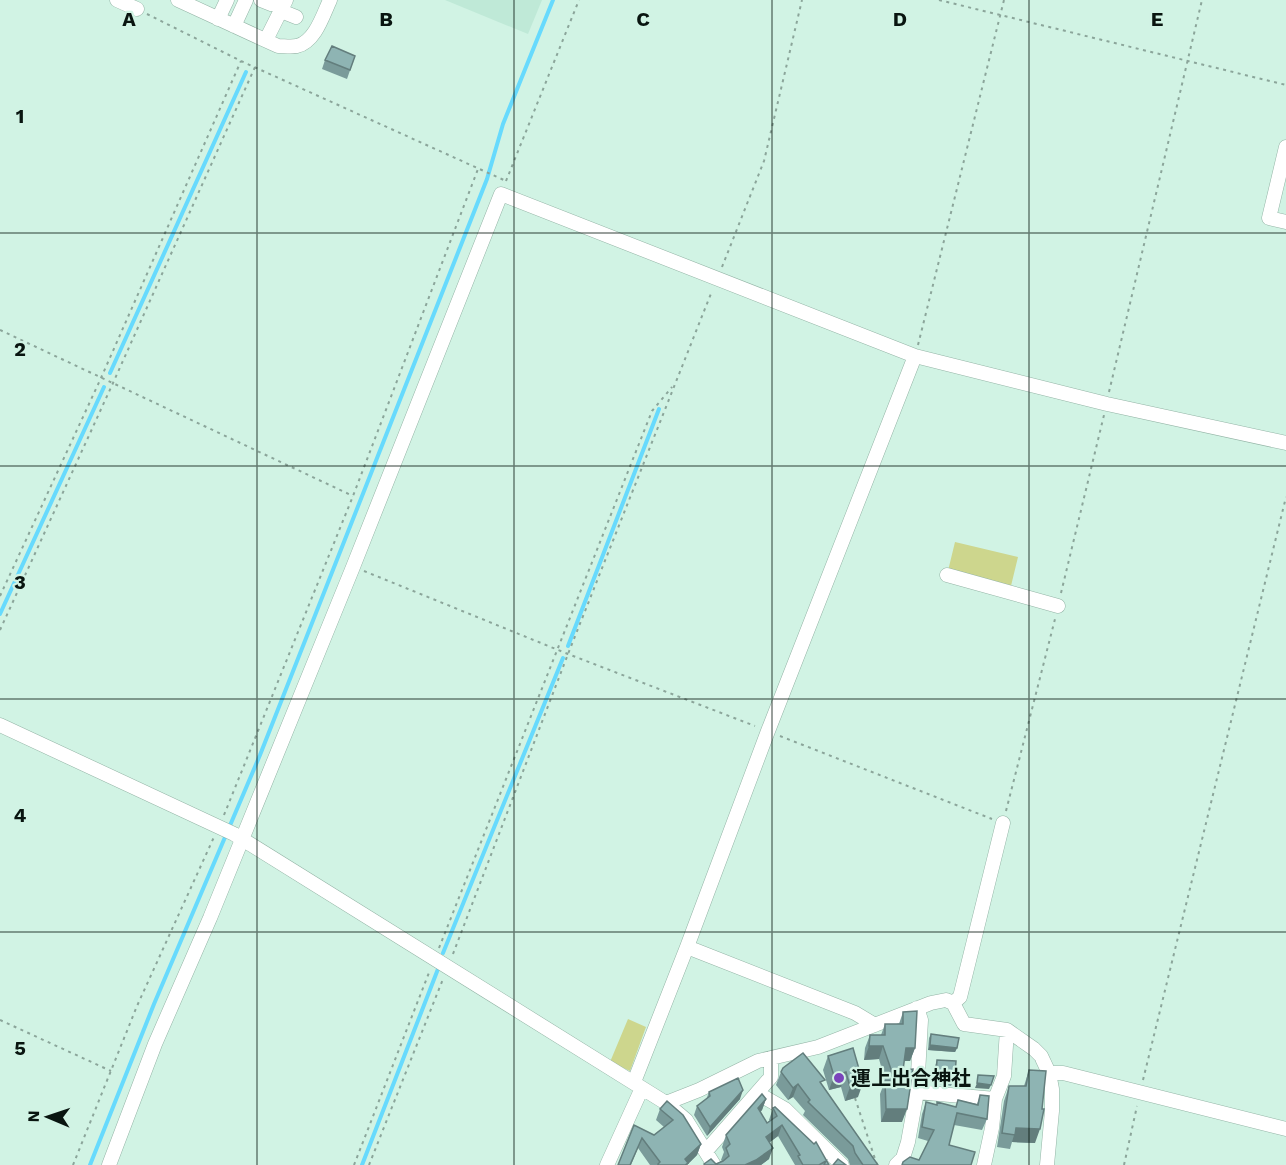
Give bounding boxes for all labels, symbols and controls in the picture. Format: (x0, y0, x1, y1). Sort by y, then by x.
text: A (122, 7, 136, 31)
text: B (379, 7, 393, 31)
text: C (636, 7, 650, 31)
text: D (893, 7, 907, 31)
text: E (1151, 7, 1163, 31)
text: 1 (16, 104, 24, 128)
text: 2 (14, 337, 26, 361)
text: 3 (14, 570, 26, 594)
text: 4 (14, 803, 27, 827)
text: 5 (14, 1036, 26, 1060)
place label: 運上出合神社 (851, 1066, 971, 1090)
marker: 運上出合神社 (832, 1071, 846, 1085)
north arrow (18, 1087, 78, 1147)
text: N (24, 1110, 43, 1123)

